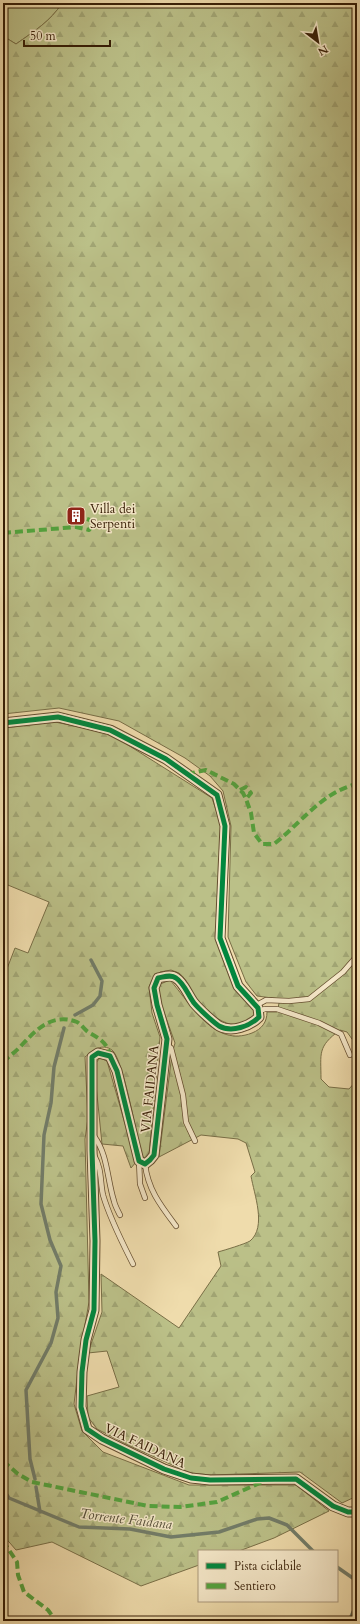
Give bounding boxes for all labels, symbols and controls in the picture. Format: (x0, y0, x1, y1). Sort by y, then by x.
scale bar (24, 22, 110, 48)
north arrow (298, 22, 338, 62)
text: 50 m (30, 28, 57, 44)
text: N (315, 41, 331, 59)
place label: Villa dei Serpenti (90, 500, 136, 533)
building icon: Villa dei Serpenti (65, 505, 87, 527)
street label: VIA FAIDANA (136, 1044, 164, 1134)
street label: VIA FAIDANA (101, 1419, 189, 1473)
water label: Torrente Faidana (79, 1504, 173, 1534)
legend (198, 1550, 338, 1602)
text: Pista ciclabile (234, 1558, 302, 1574)
text: Sentiero (234, 1578, 276, 1594)

